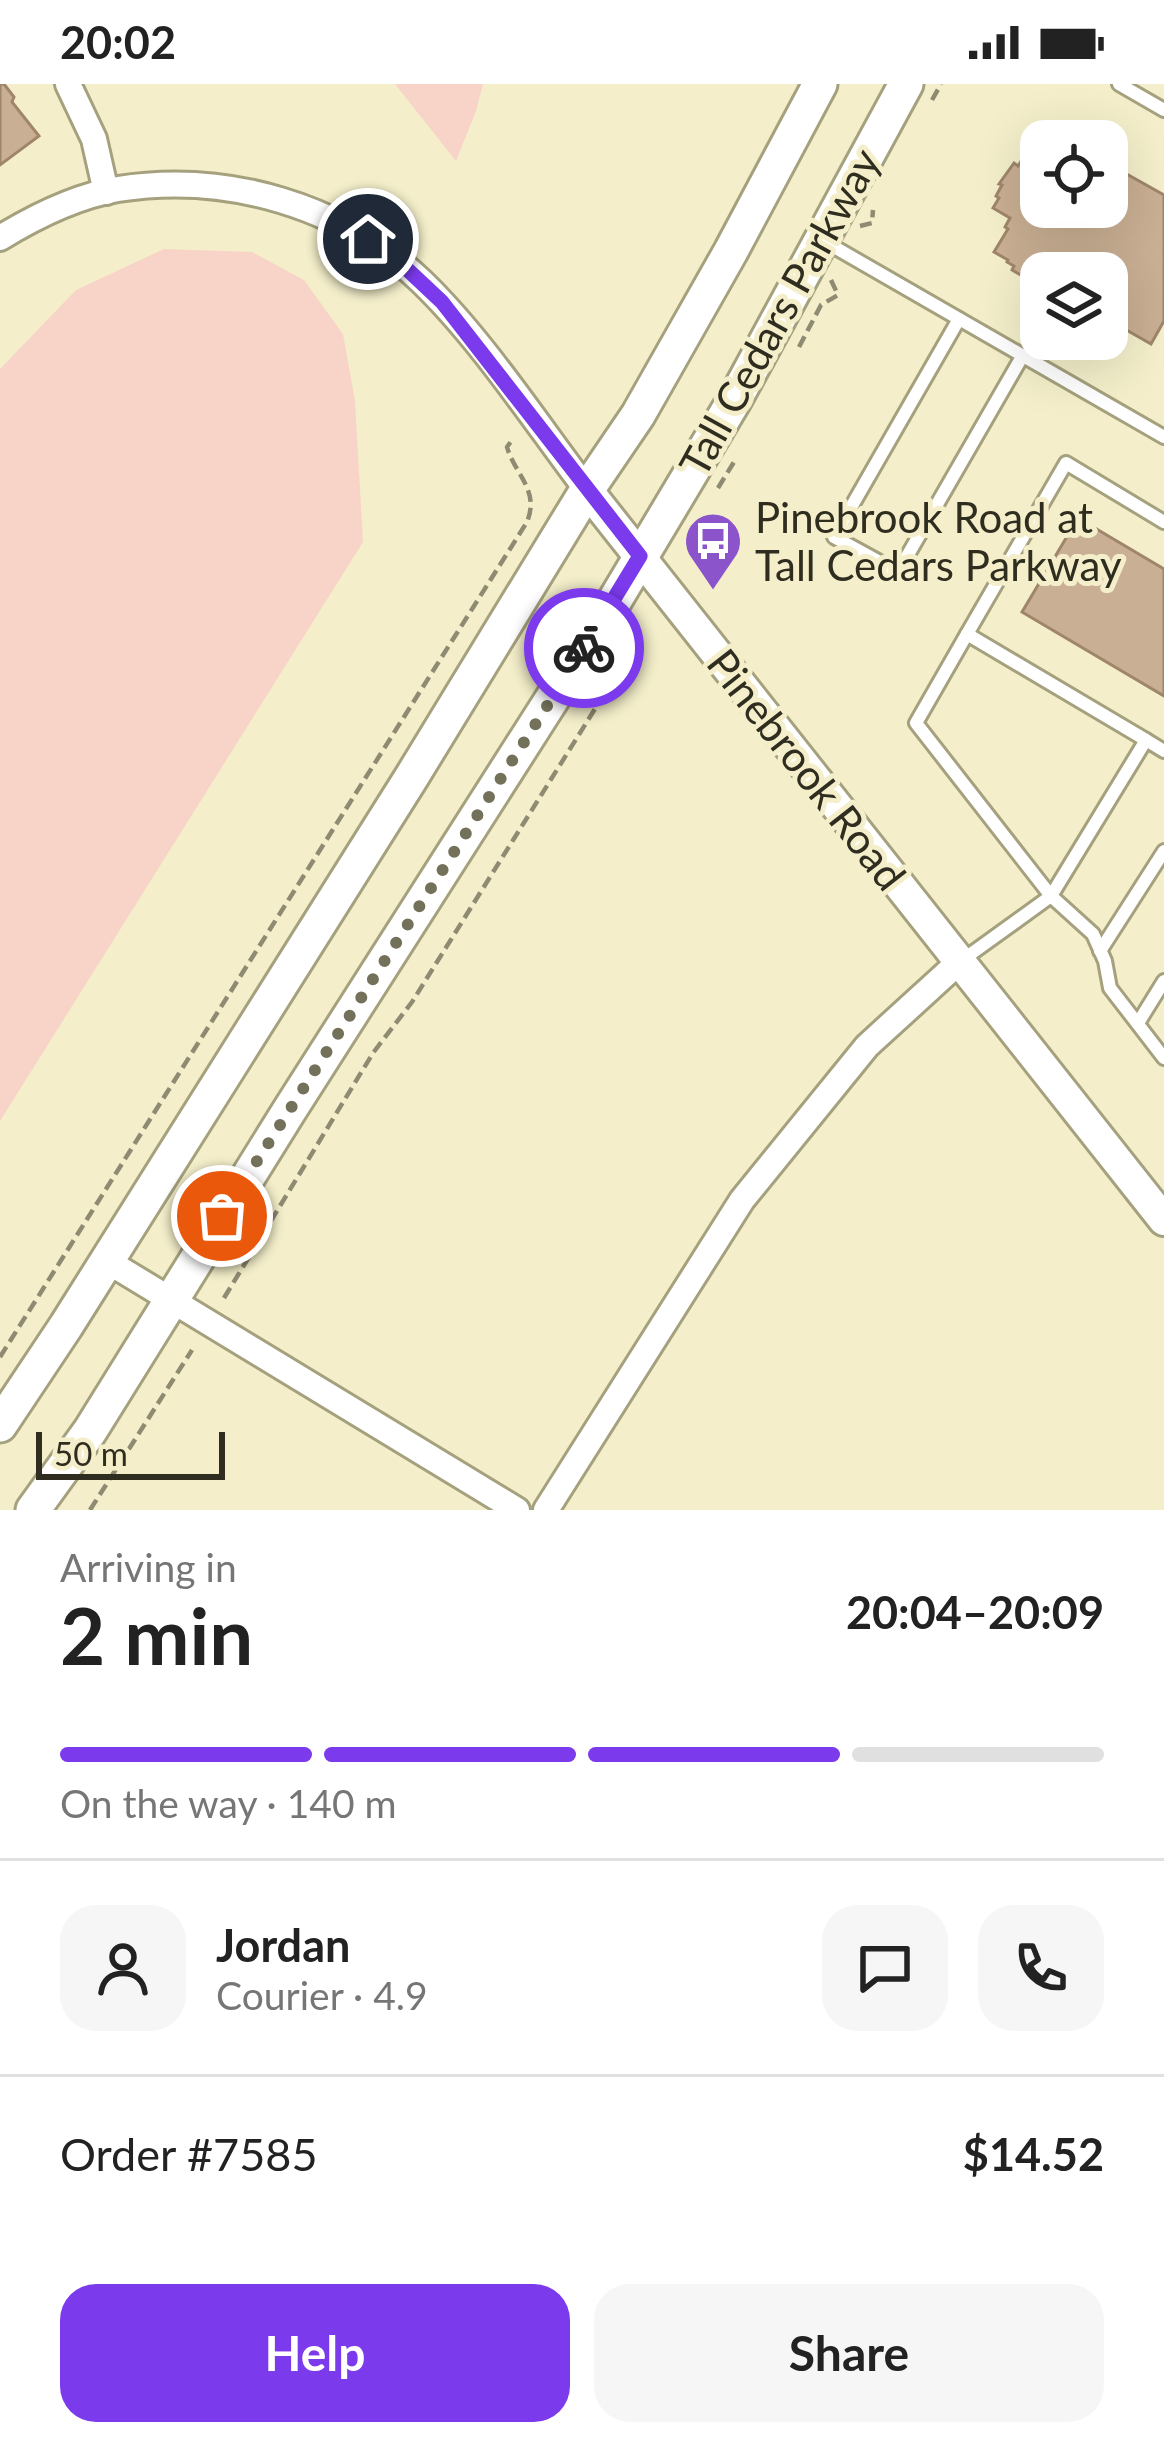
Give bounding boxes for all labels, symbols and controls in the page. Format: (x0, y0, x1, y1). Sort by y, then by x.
text: 20:02 (60, 15, 176, 69)
map controls (1020, 120, 1128, 360)
button: locate (1020, 120, 1128, 228)
street label: Tall Cedars Parkway (668, 139, 890, 484)
pin (317, 188, 419, 290)
icon: home (335, 206, 401, 272)
button: layers (1020, 252, 1128, 360)
place label: Pinebrook Road at Tall Cedars Parkway (755, 492, 1122, 590)
bus stop icon: Pinebrook Road at Tall Cedars Parkway (682, 510, 744, 592)
courier (524, 588, 644, 708)
icon: bike (551, 615, 617, 681)
street label: Pinebrook Road (698, 639, 916, 899)
pin (171, 1165, 273, 1267)
icon: bag (189, 1183, 255, 1249)
scale bar (36, 1426, 225, 1479)
text: 50 m (54, 1433, 128, 1473)
text: Arriving in (60, 1544, 237, 1590)
text: 20:04–20:09 (846, 1585, 1104, 1639)
text: 2 min (60, 1588, 253, 1682)
text: On the way · 140 m (60, 1780, 397, 1826)
button: person (60, 1905, 186, 2031)
button: chat (822, 1905, 948, 2031)
button: phone (978, 1905, 1104, 2031)
text: Jordan (216, 1918, 350, 1972)
text: Courier · 4.9 (216, 1972, 428, 2018)
text: Order #7585 (60, 2127, 318, 2181)
text: $14.52 (963, 2127, 1104, 2181)
button: Help (60, 2284, 570, 2422)
button: Share (594, 2284, 1104, 2422)

